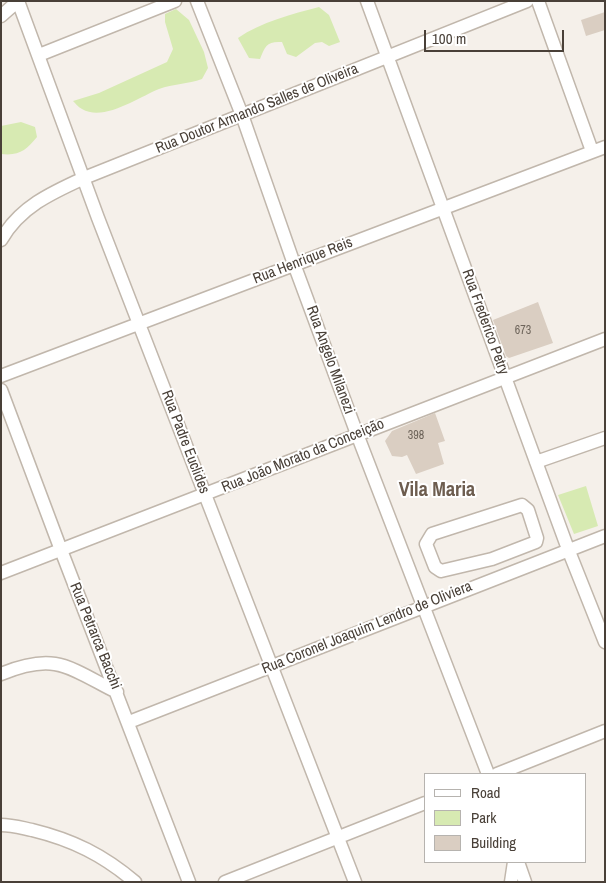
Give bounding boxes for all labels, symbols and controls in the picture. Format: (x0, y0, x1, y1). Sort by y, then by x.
scale bar (426, 20, 566, 52)
text: 100 m (432, 28, 466, 49)
street label: Rua Doutor Armando Salles de Oliveira (153, 60, 361, 158)
street label: Rua Henrique Reis (251, 234, 355, 288)
street label: Rua Frederico Petry (458, 267, 512, 377)
street label: Rua Angelo Milanezi (302, 303, 358, 417)
house number: 673 (515, 324, 531, 338)
street label: Rua Padre Euclides (157, 388, 213, 496)
street label: Rua João Morato da Conceição (219, 415, 387, 497)
house number: 398 (408, 429, 424, 443)
district label: Vila Maria (399, 479, 475, 503)
street label: Rua Coronel Joaquim Lendro de Oliviera (259, 578, 475, 678)
street label: Rua Petrarca Bacchi (65, 580, 125, 692)
legend (424, 773, 586, 863)
text: Road (471, 782, 500, 803)
text: Park (471, 807, 496, 828)
text: Building (471, 832, 516, 853)

